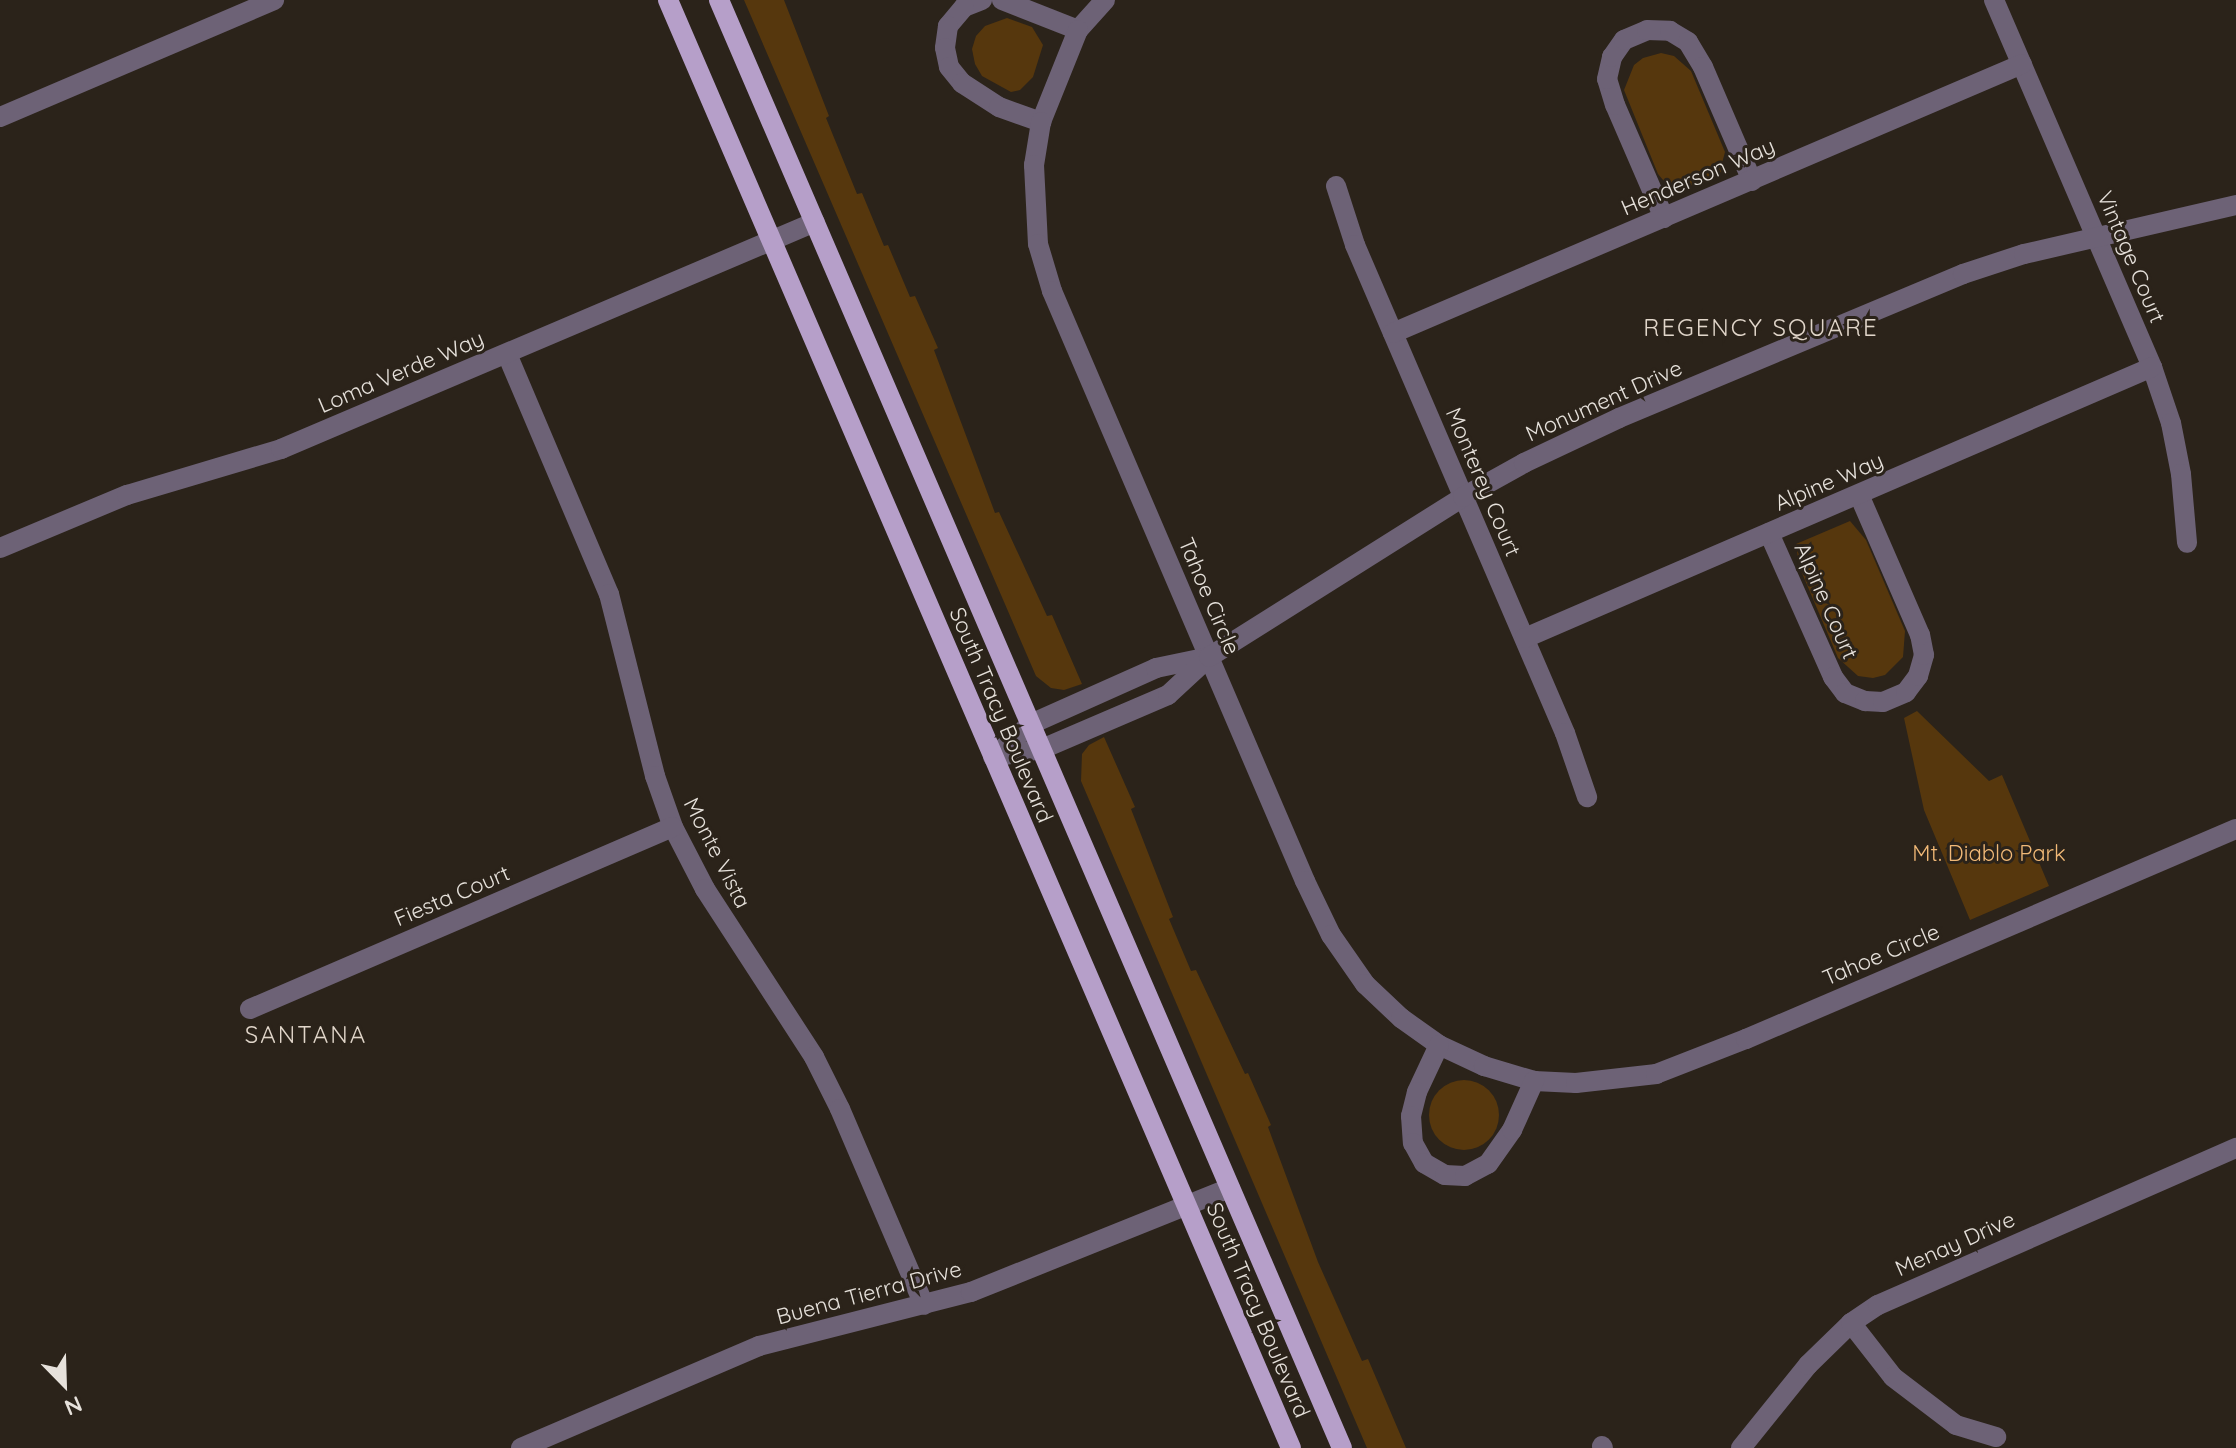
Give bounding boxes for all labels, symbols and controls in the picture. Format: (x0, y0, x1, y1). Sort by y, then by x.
street label: Henderson Way (1617, 133, 1779, 221)
street label: Vintage Court (2091, 187, 2171, 327)
district label: REGENCY SQUARE (1643, 314, 1879, 342)
street label: Loma Verde Way (314, 325, 488, 419)
street label: Monument Drive (1522, 355, 1686, 447)
street label: Monterey Court (1440, 404, 1526, 560)
street label: Alpine Way (1771, 447, 1887, 517)
street label: Tahoe Circle (1173, 534, 1245, 658)
street label: Alpine Court (1789, 539, 1863, 663)
street label: South Tracy Boulevard (944, 604, 1058, 826)
street label: Monte Vista (678, 793, 756, 913)
park label: Mt. Diablo Park (1912, 841, 2066, 867)
street label: Fiesta Court (390, 860, 514, 932)
street label: Tahoe Circle (1819, 919, 1943, 991)
district label: SANTANA (245, 1021, 367, 1049)
street label: South Tracy Boulevard (1201, 1199, 1315, 1421)
street label: Menay Drive (1891, 1206, 2019, 1282)
street label: Buena Tierra Drive (773, 1256, 965, 1330)
north arrow (24, 1344, 104, 1424)
text: N (60, 1390, 86, 1422)

